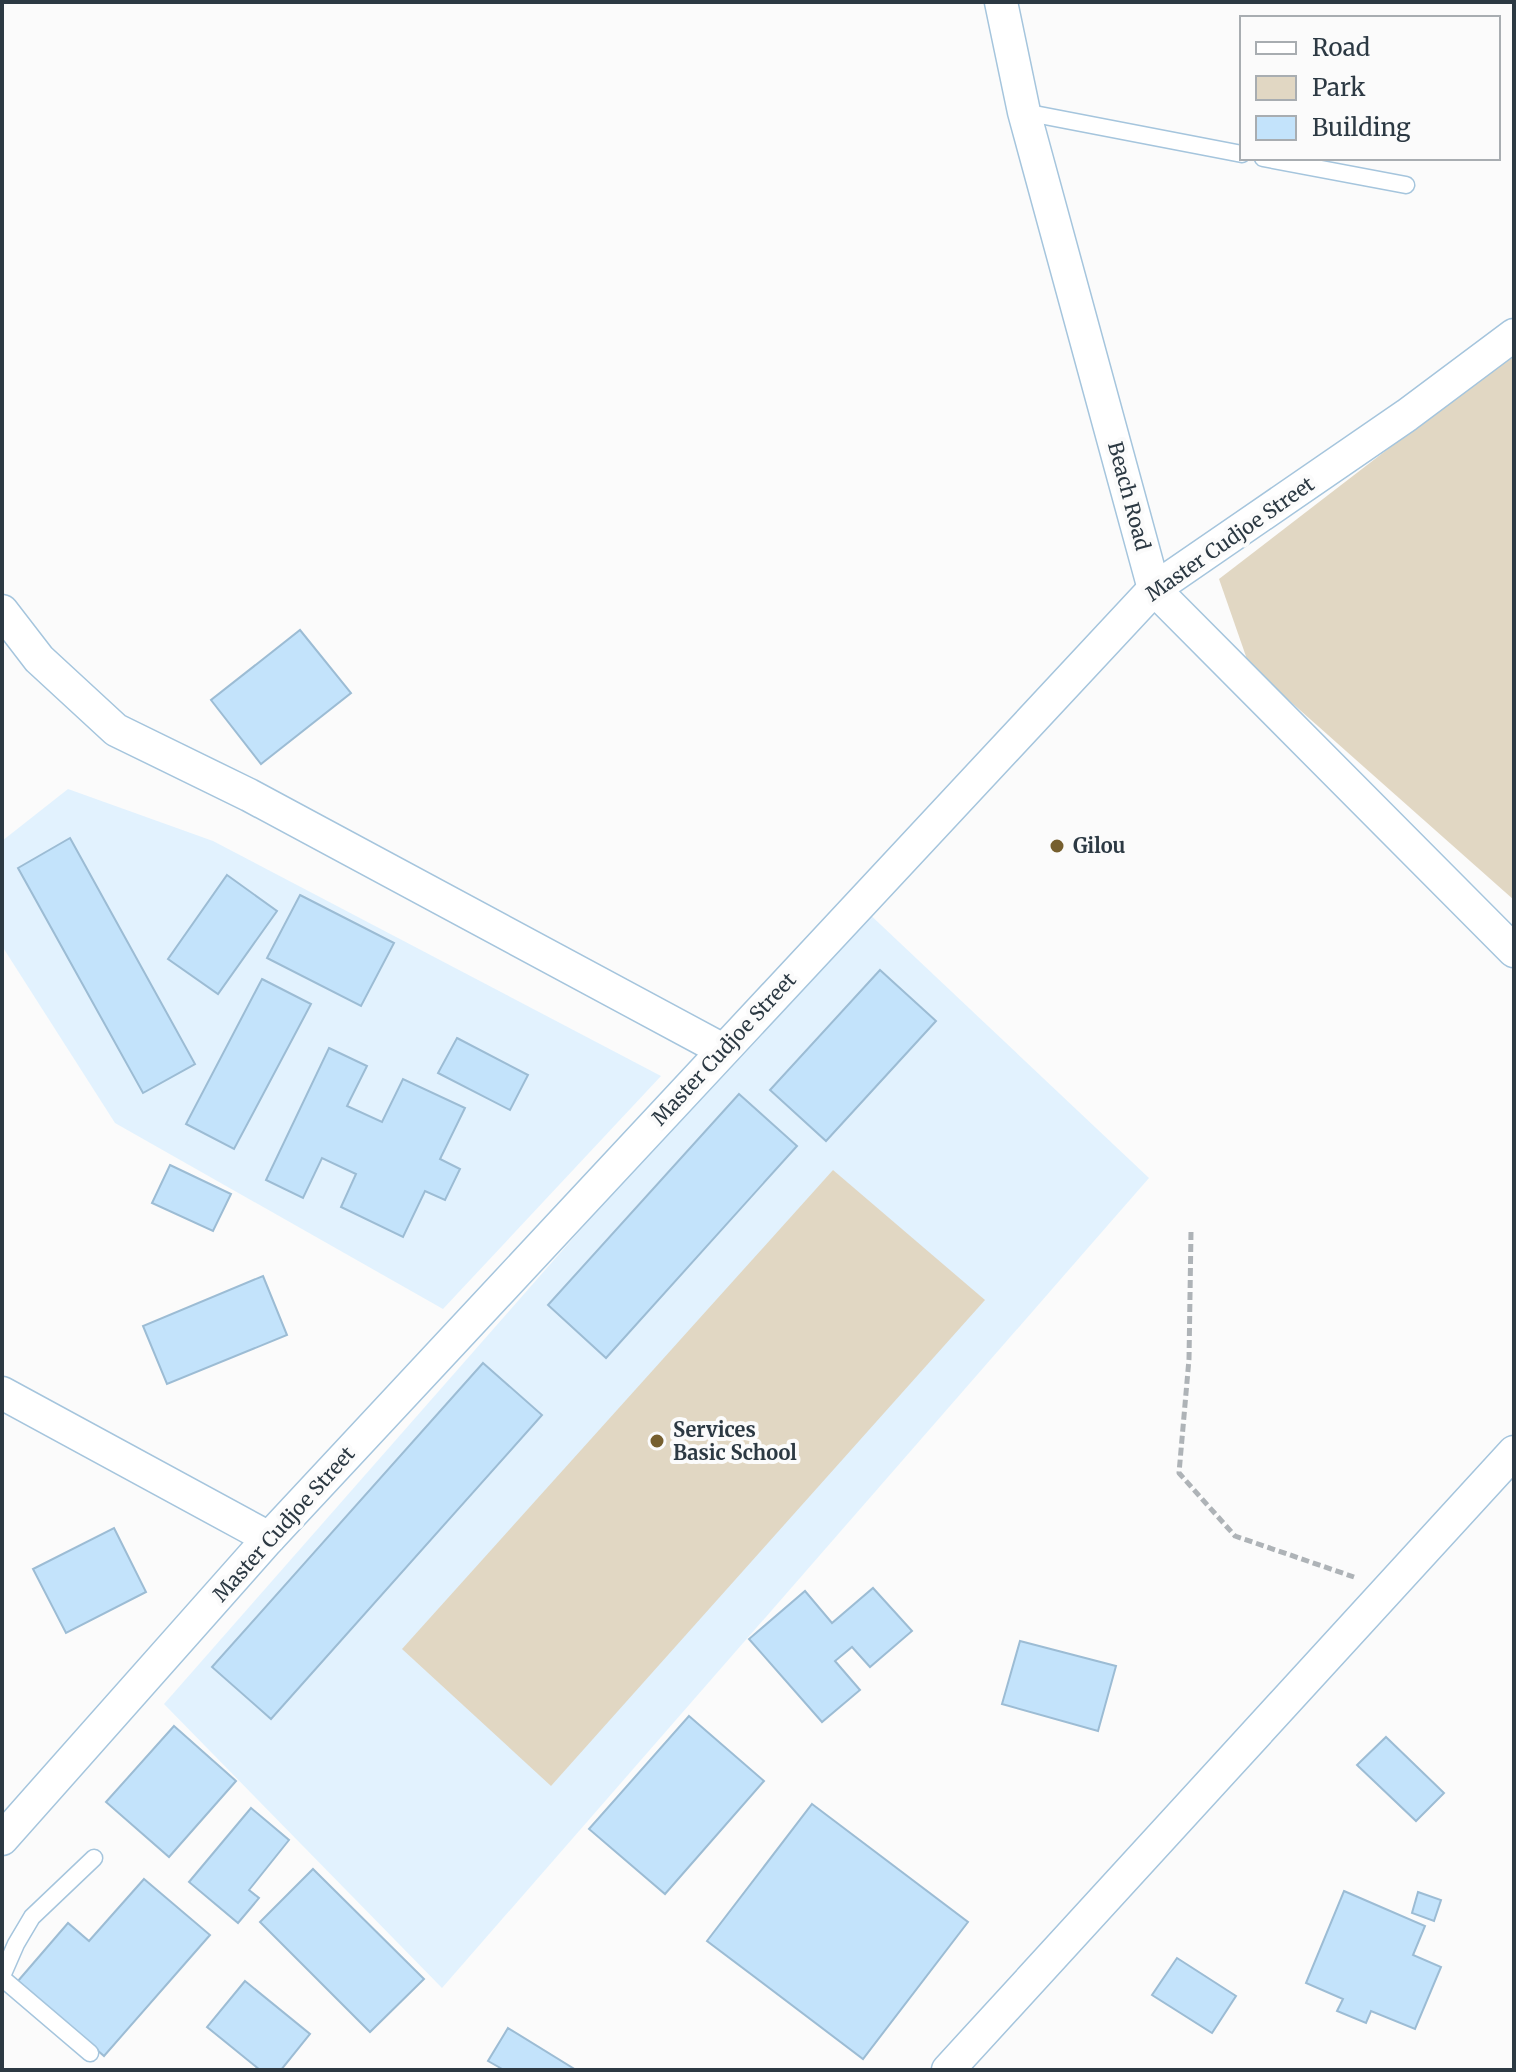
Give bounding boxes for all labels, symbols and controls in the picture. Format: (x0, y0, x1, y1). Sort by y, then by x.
legend (1240, 16, 1500, 160)
text: Road (1312, 32, 1370, 63)
text: Park (1312, 72, 1366, 103)
text: Building (1312, 112, 1411, 143)
street label: Beach Road (1103, 439, 1156, 553)
street label: Master Cudjoe Street (1141, 471, 1319, 606)
place label: Gilou (1073, 833, 1126, 858)
marker: Gilou (1048, 837, 1066, 855)
street label: Master Cudjoe Street (646, 967, 801, 1130)
place label: Services Basic School (673, 1417, 797, 1465)
marker: Services Basic School (648, 1432, 666, 1450)
street label: Master Cudjoe Street (207, 1441, 360, 1606)

